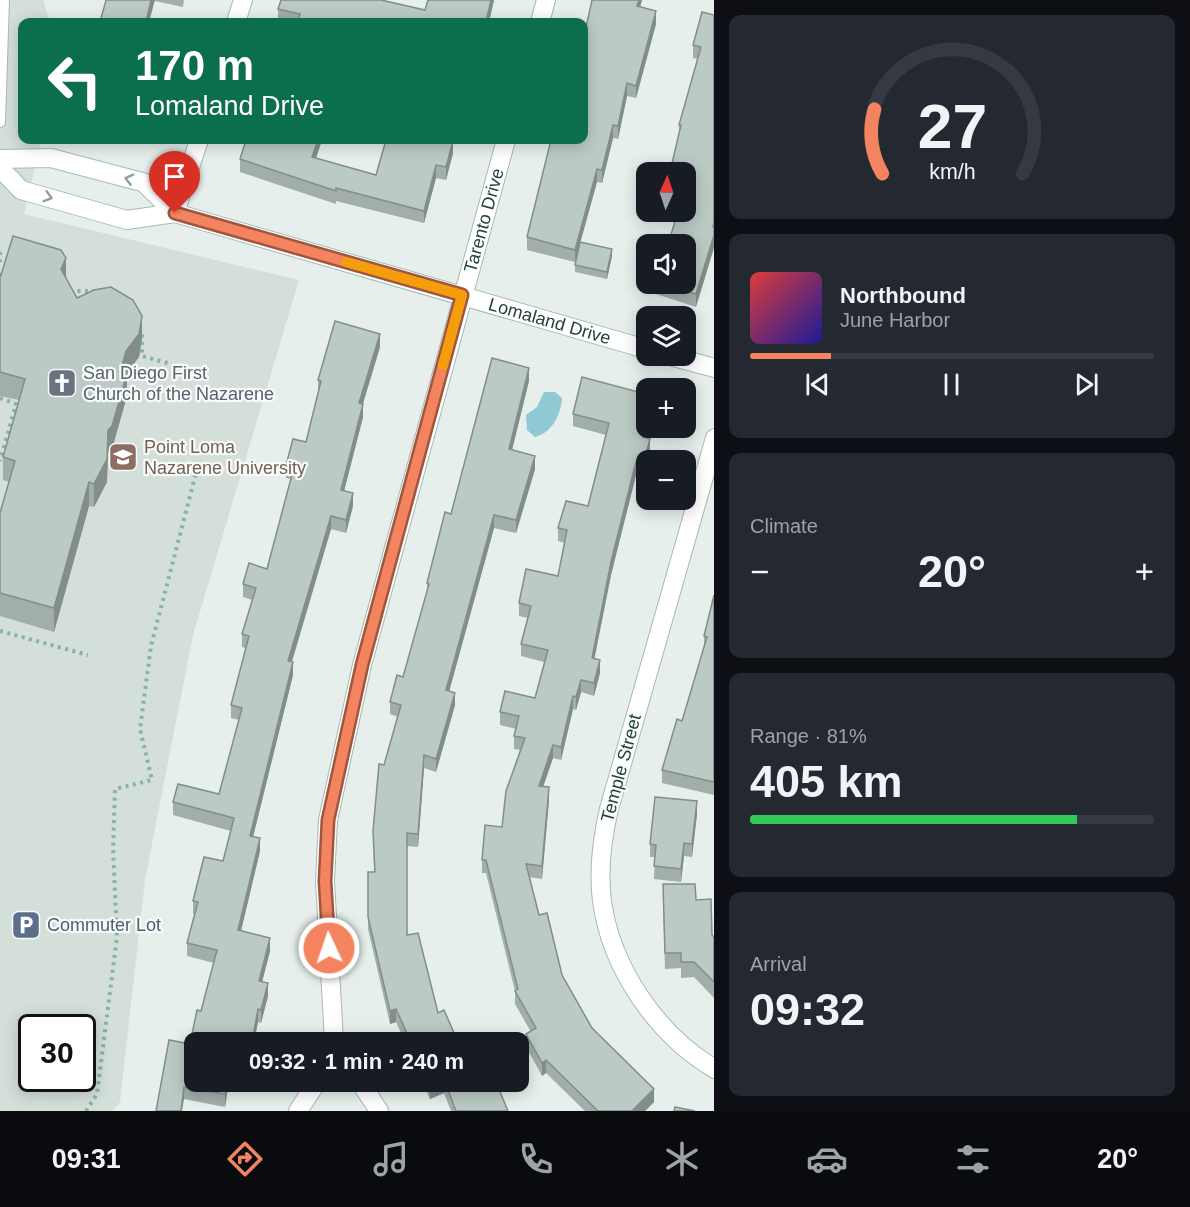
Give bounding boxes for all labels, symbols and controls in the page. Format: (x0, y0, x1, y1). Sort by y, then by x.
icon: left (36, 42, 114, 120)
text: 170 m (135, 42, 254, 89)
text: Lomaland Drive (135, 91, 324, 121)
text: 27 (917, 92, 987, 161)
pin (149, 151, 200, 213)
icon: arrive (158, 160, 191, 193)
text: km/h (929, 160, 975, 184)
north arrow (636, 162, 696, 222)
map controls (636, 162, 696, 510)
street label: Tarento Drive (460, 166, 508, 275)
one-way arrow (124, 173, 134, 186)
one-way arrow (43, 190, 53, 203)
button: sound (636, 234, 696, 294)
text: Northbound (840, 283, 966, 308)
street label: Lomaland Drive (486, 294, 613, 348)
button: layers (636, 306, 696, 366)
text: June Harbor (840, 309, 950, 331)
place label: San Diego First Church of the Nazarene (83, 363, 274, 404)
church icon: San Diego First Church of the Nazarene (46, 367, 78, 399)
icon: previous (801, 368, 834, 401)
icon: pause (935, 368, 968, 401)
icon: next (1070, 368, 1103, 401)
button: + (636, 378, 696, 438)
place label: Point Loma Nazarene University (144, 437, 306, 478)
school or university icon: Point Loma Nazarene University (107, 441, 139, 473)
button: − (636, 450, 696, 510)
text: Climate (750, 515, 818, 537)
text: 20° (918, 546, 986, 597)
text: − (750, 553, 769, 590)
text: + (1135, 553, 1154, 590)
street label: Temple Street (597, 712, 645, 824)
text: Range · 81% (750, 725, 867, 747)
text: 405 km (750, 756, 903, 807)
parking icon: Commuter Lot (10, 909, 42, 941)
place label: Commuter Lot (47, 915, 161, 935)
position arrow (297, 916, 361, 980)
text: Arrival (750, 953, 807, 975)
text: 09:32 (750, 984, 865, 1035)
speed limit sign: 30 (18, 1014, 96, 1092)
text: 09:32 · 1 min · 240 m (249, 1049, 464, 1074)
icon: directions (224, 1138, 266, 1180)
icon: music (370, 1138, 412, 1180)
icon: phone (515, 1138, 557, 1180)
icon: climate (661, 1138, 703, 1180)
icon: car (806, 1138, 848, 1180)
icon: filters (952, 1138, 994, 1180)
text: 09:31 (52, 1144, 121, 1174)
text: 20° (1097, 1144, 1138, 1174)

